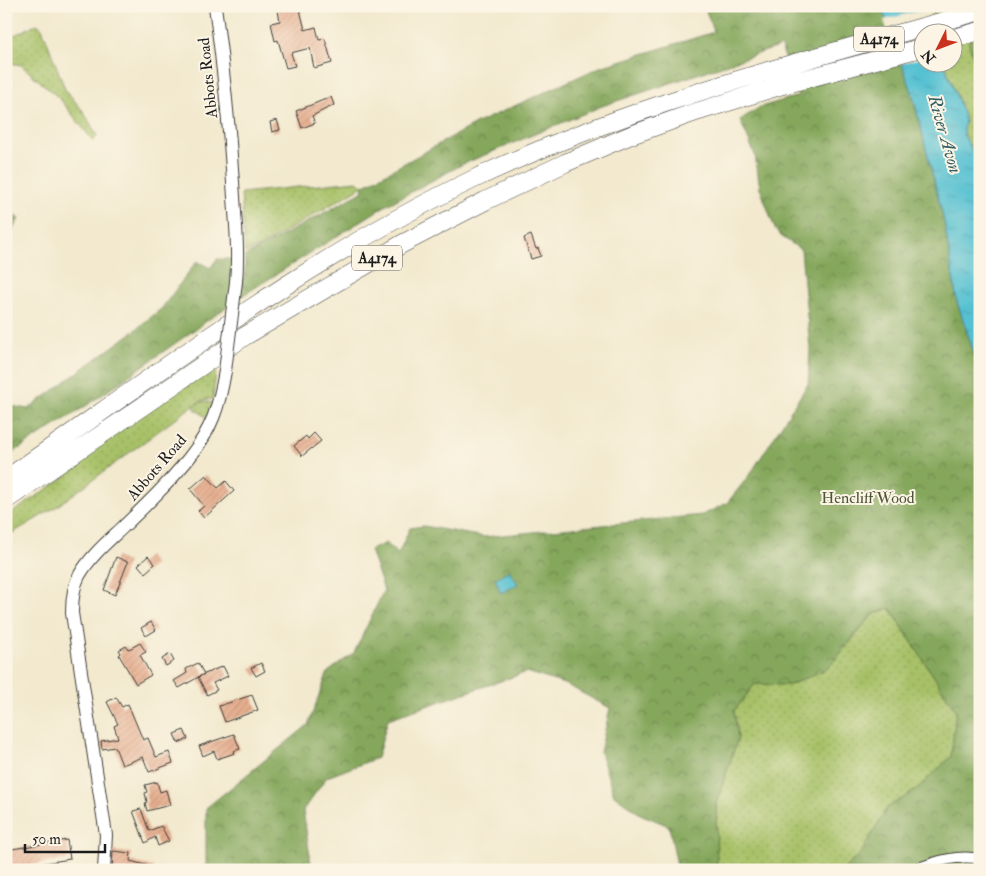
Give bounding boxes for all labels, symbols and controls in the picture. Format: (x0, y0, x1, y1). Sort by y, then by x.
north arrow (914, 22, 964, 72)
road number: A4174 (854, 26, 904, 52)
street label: Abbots Road (194, 36, 222, 120)
text: N (918, 46, 940, 67)
water label: River Avon (922, 91, 967, 176)
road number: A4174 (352, 246, 402, 270)
street label: Abbots Road (122, 430, 191, 506)
park label: Hencliff Wood (821, 488, 915, 508)
scale bar (25, 821, 105, 853)
text: 50 m (32, 830, 61, 849)

